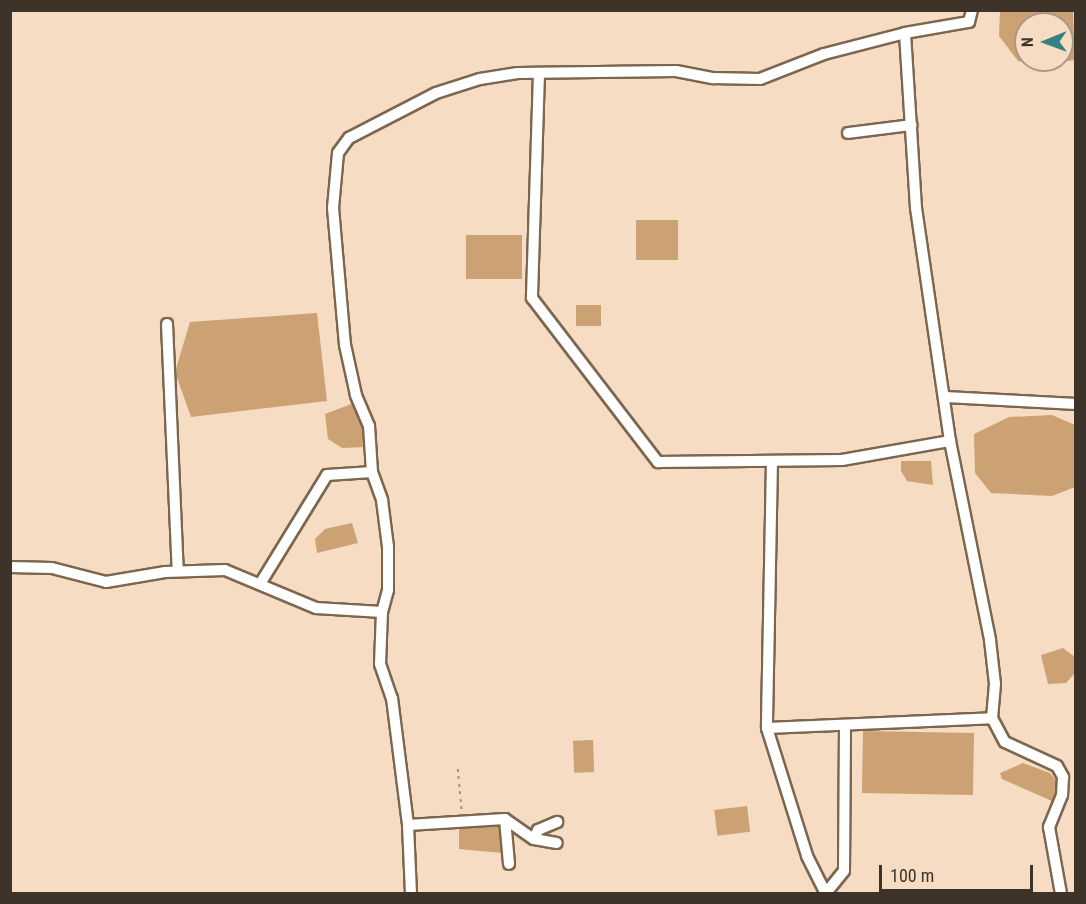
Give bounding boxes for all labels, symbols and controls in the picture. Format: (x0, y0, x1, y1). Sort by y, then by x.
north arrow (1014, 12, 1074, 72)
text: N (1018, 37, 1037, 47)
scale bar (882, 853, 1036, 891)
text: 100 m (890, 865, 934, 886)

